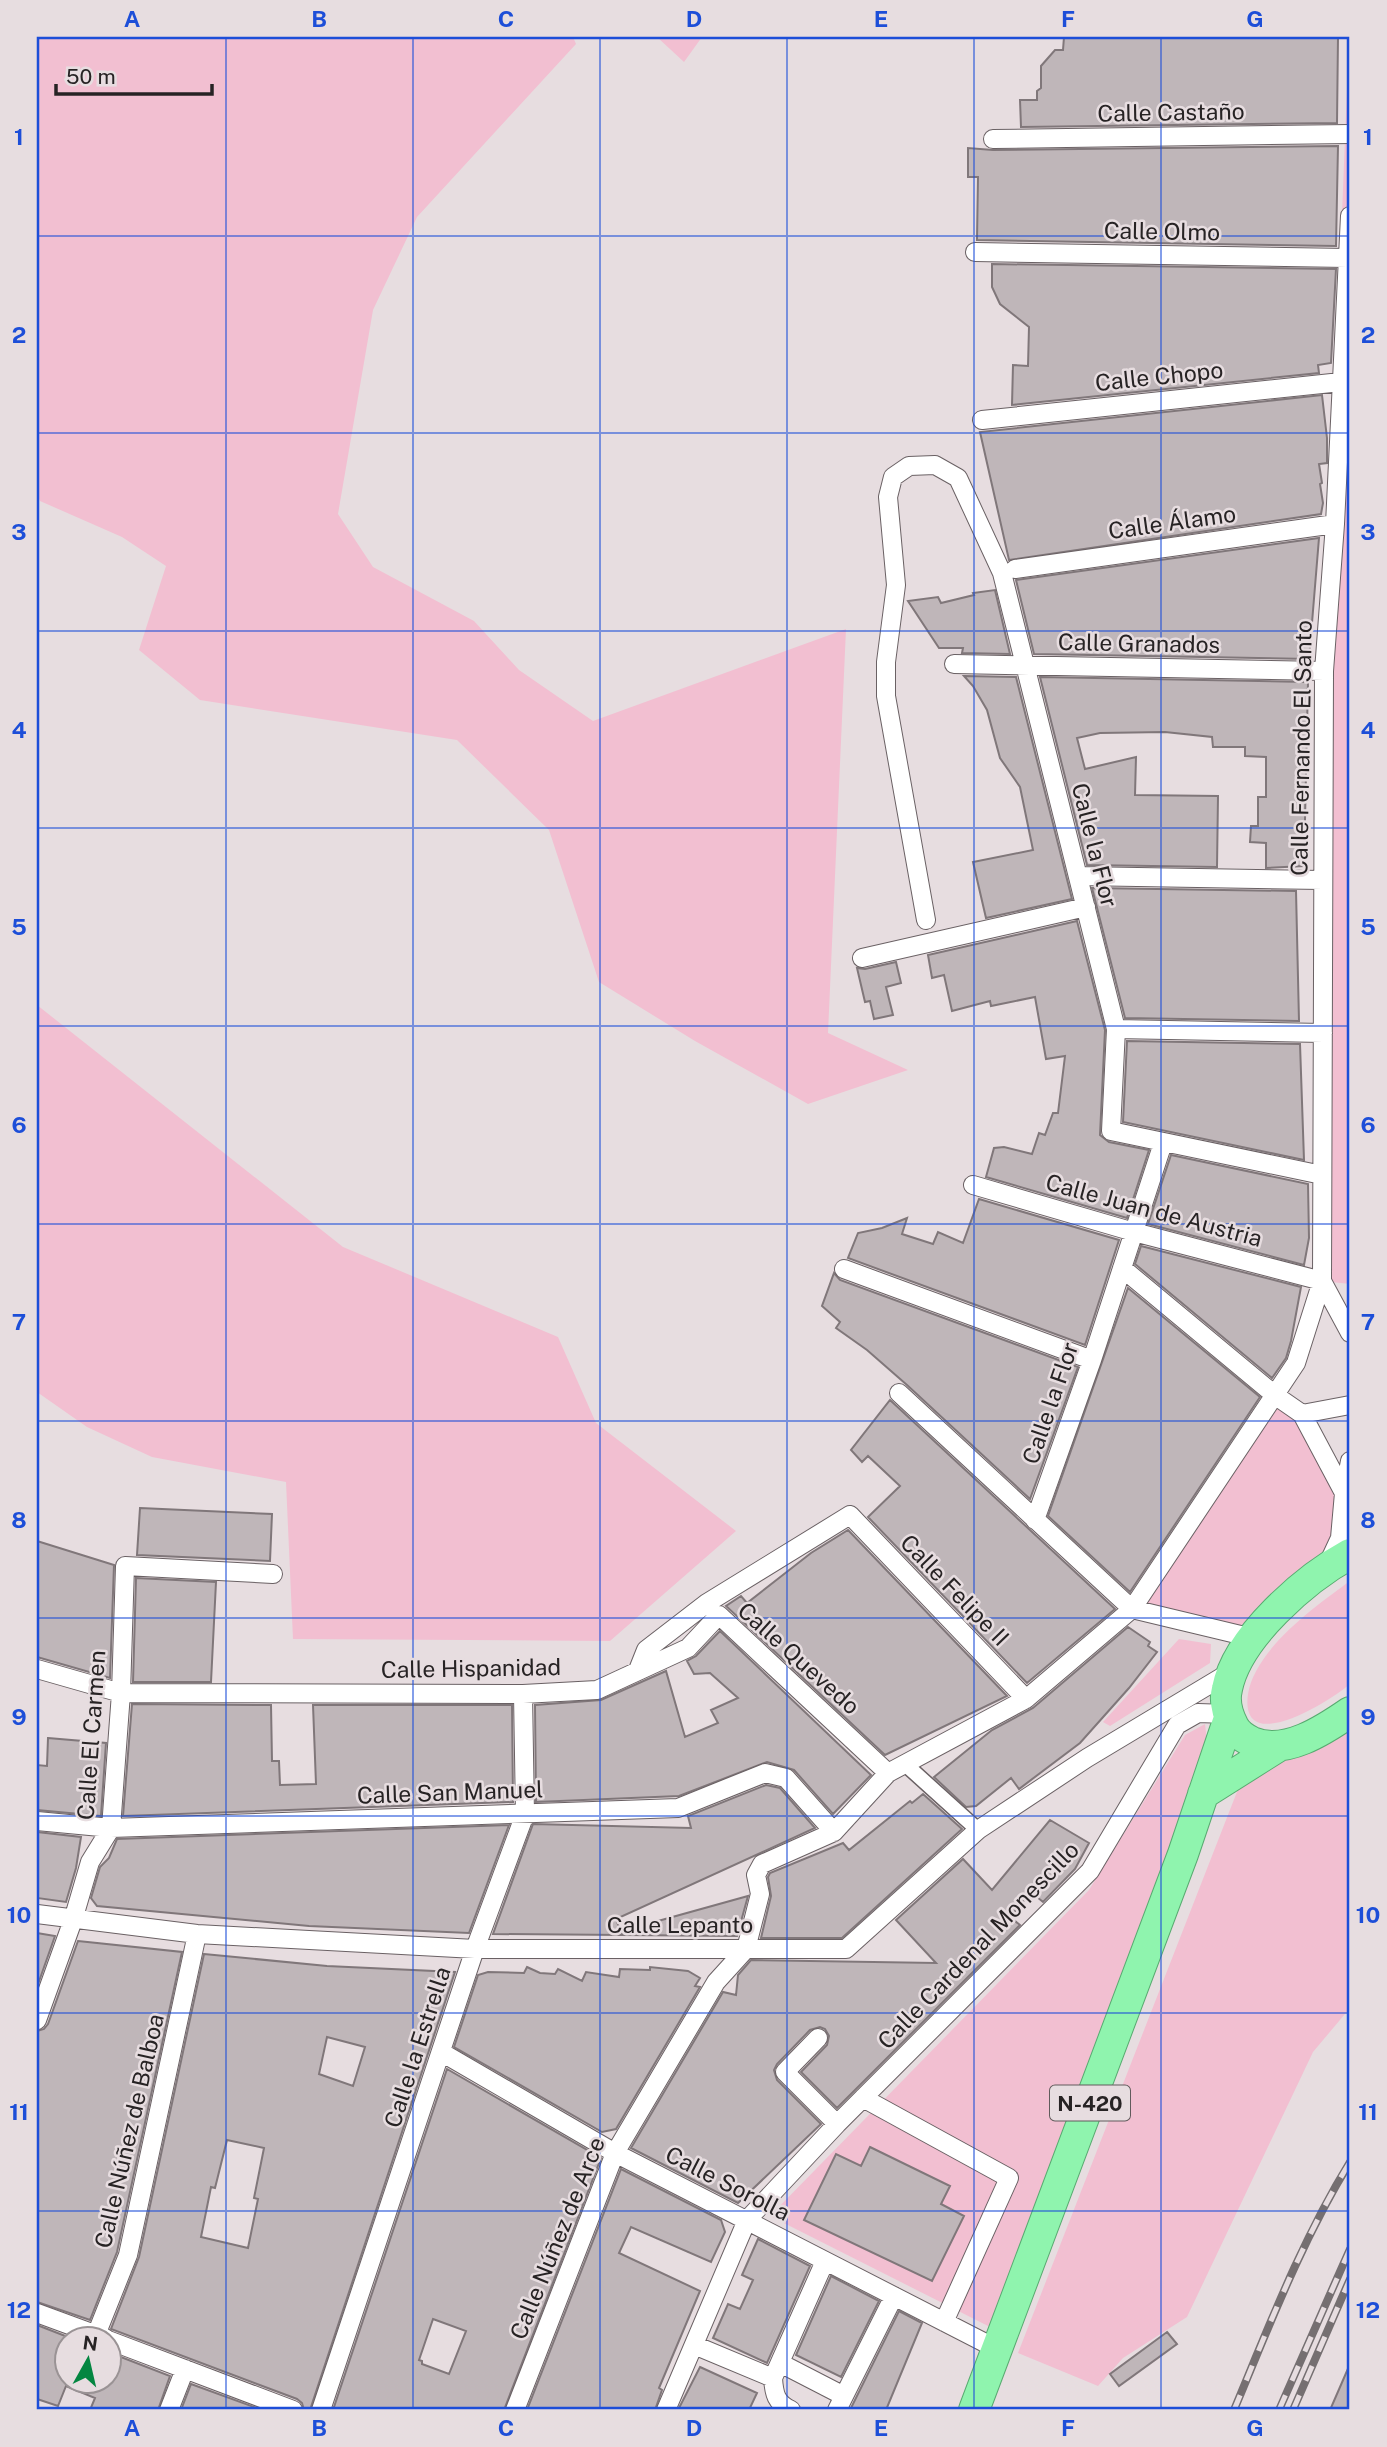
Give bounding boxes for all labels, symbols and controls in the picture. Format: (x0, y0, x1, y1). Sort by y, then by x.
text: A (124, 5, 141, 32)
text: B (311, 5, 327, 32)
text: C (498, 5, 514, 32)
text: D (686, 5, 702, 32)
text: E (874, 5, 888, 32)
text: F (1061, 5, 1075, 32)
text: G (1246, 5, 1264, 32)
scale bar (56, 52, 212, 96)
text: 50 m (66, 64, 116, 89)
street label: Calle Castaño (1097, 97, 1245, 127)
text: 1 (14, 123, 24, 150)
text: 1 (1363, 123, 1373, 150)
street label: Calle Olmo (1104, 216, 1220, 246)
text: 2 (12, 321, 26, 348)
text: 2 (1361, 321, 1375, 348)
street label: Calle Chopo (1094, 356, 1224, 396)
street label: Calle Álamo (1106, 500, 1238, 544)
text: 3 (11, 518, 27, 545)
text: 3 (1360, 518, 1376, 545)
street label: Calle Fernando El Santo (1285, 620, 1317, 876)
street label: Calle Granados (1058, 628, 1220, 658)
text: 4 (11, 716, 27, 743)
text: 4 (1360, 716, 1376, 743)
street label: Calle la Flor (1067, 780, 1123, 910)
text: 5 (11, 913, 27, 940)
text: 5 (1360, 913, 1376, 940)
text: 6 (11, 1111, 27, 1138)
text: 6 (1360, 1111, 1376, 1138)
street label: Calle Juan de Austria (1043, 1168, 1265, 1252)
text: 7 (12, 1308, 26, 1335)
text: 7 (1361, 1308, 1375, 1335)
street label: Calle la Flor (1017, 1339, 1083, 1467)
text: 8 (11, 1506, 27, 1533)
text: 8 (1360, 1506, 1376, 1533)
street label: Calle Felipe II (895, 1529, 1015, 1651)
street label: Calle Quevedo (733, 1596, 865, 1720)
street label: Calle El Carmen (72, 1649, 110, 1821)
street label: Calle Hispanidad (381, 1653, 561, 1683)
text: 9 (11, 1703, 27, 1730)
text: 9 (1360, 1703, 1376, 1730)
street label: Calle San Manuel (356, 1775, 544, 1809)
street label: Calle Cardenal Monescillo (872, 1836, 1084, 2054)
text: 10 (7, 1901, 31, 1928)
text: 10 (1356, 1901, 1380, 1928)
street label: Calle Lepanto (607, 1911, 753, 1938)
street label: Calle la Estrella (378, 1963, 456, 2131)
street label: Calle Núñez de Balboa (89, 2011, 169, 2251)
road number: N-420 (1050, 2086, 1130, 2120)
text: 11 (9, 2098, 29, 2125)
text: 11 (1358, 2098, 1378, 2125)
street label: Calle Núñez de Arce (504, 2133, 610, 2343)
street label: Calle Sorolla (661, 2140, 795, 2226)
text: 12 (7, 2296, 31, 2323)
text: 12 (1356, 2296, 1380, 2323)
north arrow (52, 2324, 122, 2394)
text: N (81, 2331, 99, 2355)
text: A (124, 2414, 141, 2441)
text: B (311, 2414, 327, 2441)
text: C (498, 2414, 514, 2441)
text: D (686, 2414, 702, 2441)
text: E (874, 2414, 888, 2441)
text: F (1061, 2414, 1075, 2441)
text: G (1246, 2414, 1264, 2441)

